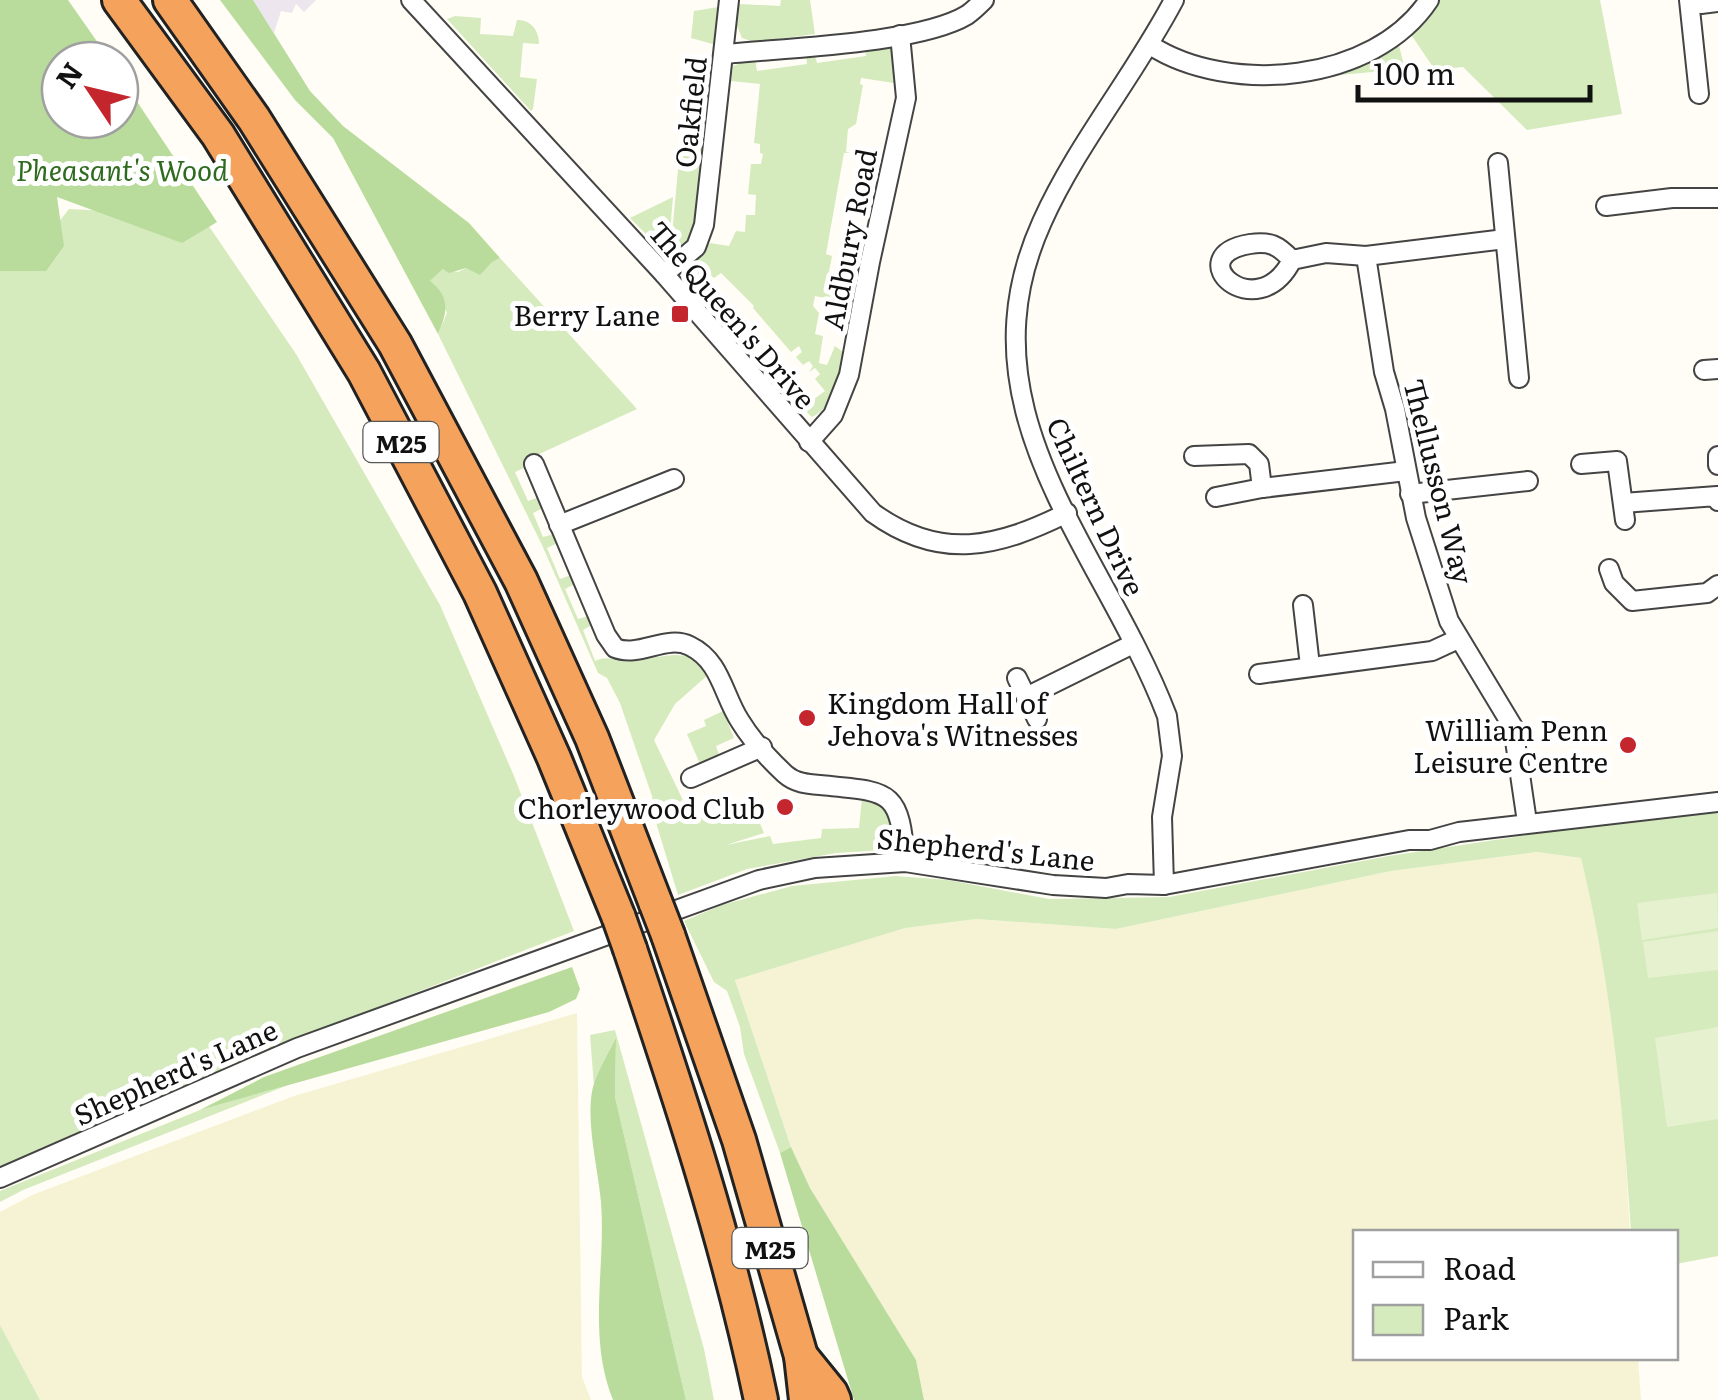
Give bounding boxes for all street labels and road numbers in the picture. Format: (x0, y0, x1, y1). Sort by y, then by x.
street label: Oakfield (662, 54, 716, 170)
street label: Aldbury Road (810, 145, 886, 333)
street label: The Queen's Drive (639, 211, 827, 417)
street label: Thellusson Way (1394, 374, 1486, 589)
street label: Chiltern Drive (1037, 410, 1157, 602)
road number: M25 (364, 422, 438, 462)
street label: Shepherd's Lane (875, 816, 1097, 880)
street label: Shepherd's Lane (67, 1007, 283, 1135)
road number: M25 (732, 1228, 808, 1268)

